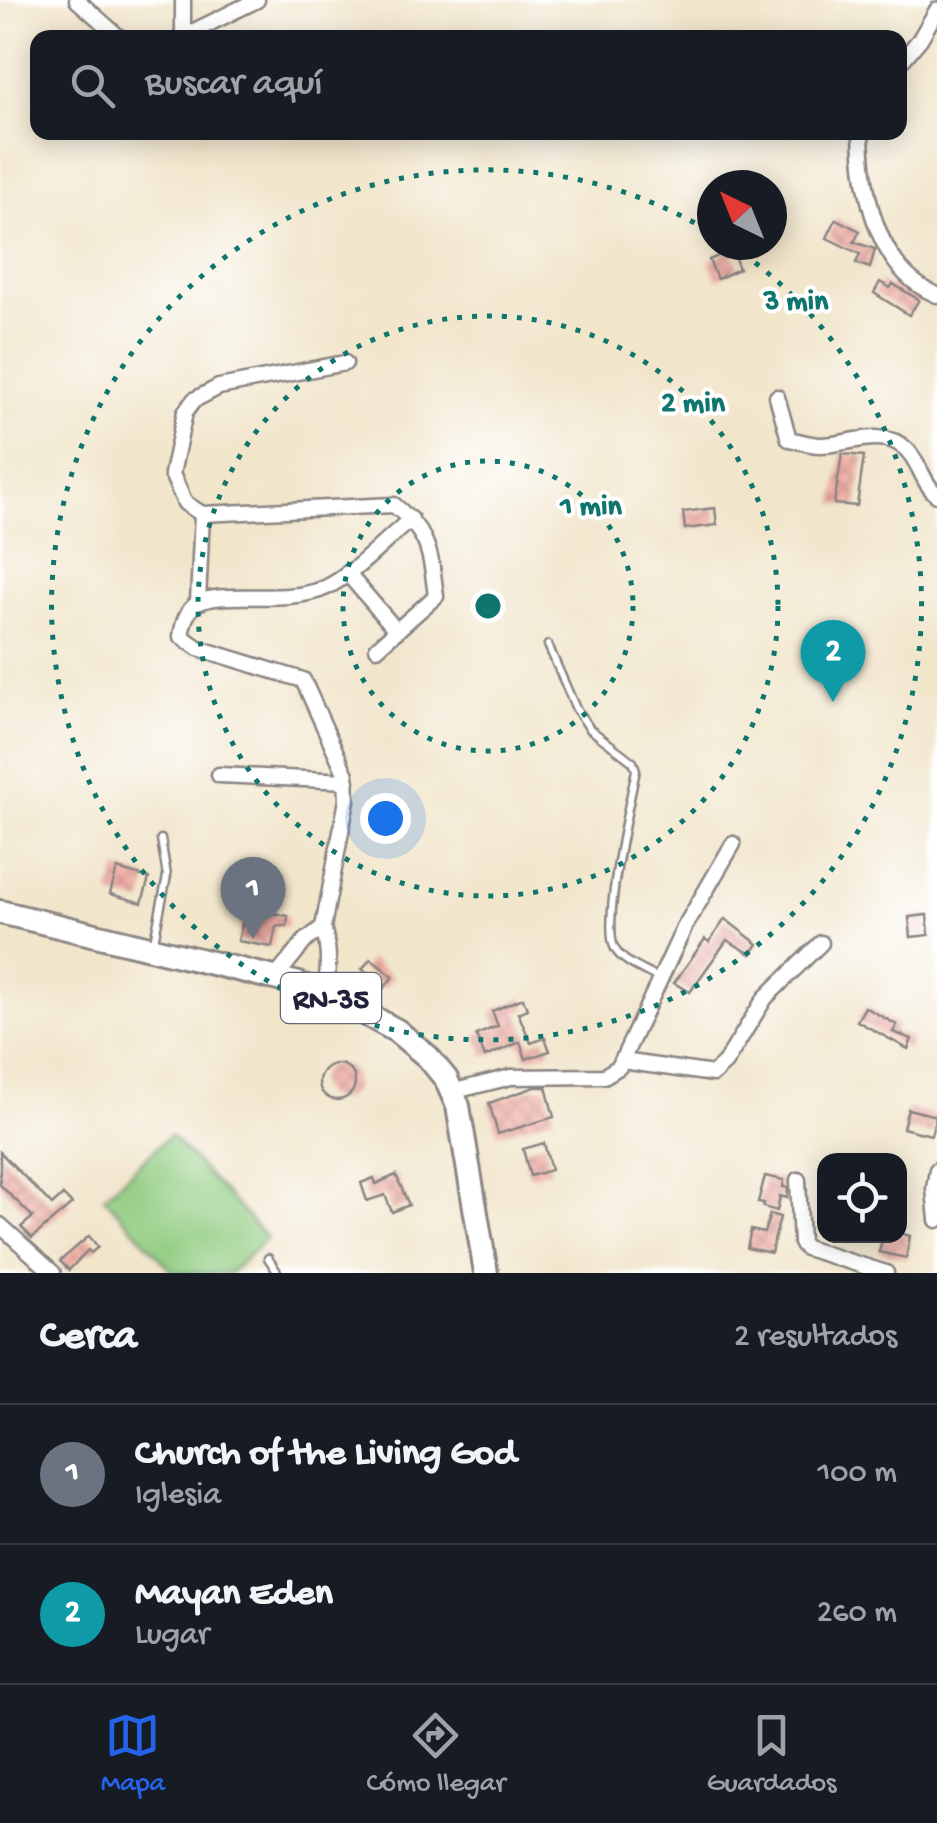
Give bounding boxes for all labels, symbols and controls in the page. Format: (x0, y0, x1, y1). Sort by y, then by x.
search box (30, 30, 907, 140)
icon: search (65, 58, 120, 113)
text: Buscar aquí (145, 63, 323, 107)
north arrow (697, 170, 787, 260)
text: 3 min (763, 286, 829, 321)
text: 2 min (661, 388, 726, 423)
text: 1 min (559, 491, 622, 526)
centre of rings (470, 588, 506, 624)
pin: 2 (800, 620, 866, 702)
your location (360, 793, 411, 844)
pin: 1 (220, 856, 286, 939)
road number: RN-35 (281, 973, 381, 1023)
map controls (817, 1153, 907, 1243)
button: locate (817, 1153, 907, 1243)
text: Cerca (40, 1314, 137, 1363)
text: 2 resultados (734, 1319, 897, 1357)
text: Church of the Living God (135, 1433, 516, 1477)
text: 1 (66, 1455, 79, 1493)
text: 100 m (817, 1455, 897, 1493)
text: Iglesia (135, 1477, 221, 1515)
text: Mayan Eden (135, 1573, 333, 1617)
text: 2 (65, 1595, 80, 1633)
text: 260 m (817, 1595, 897, 1633)
text: Lugar (135, 1617, 209, 1655)
tab: Mapa (101, 1708, 165, 1801)
tab: Cómo llegar (366, 1708, 505, 1801)
tab: Guardados (707, 1708, 836, 1801)

